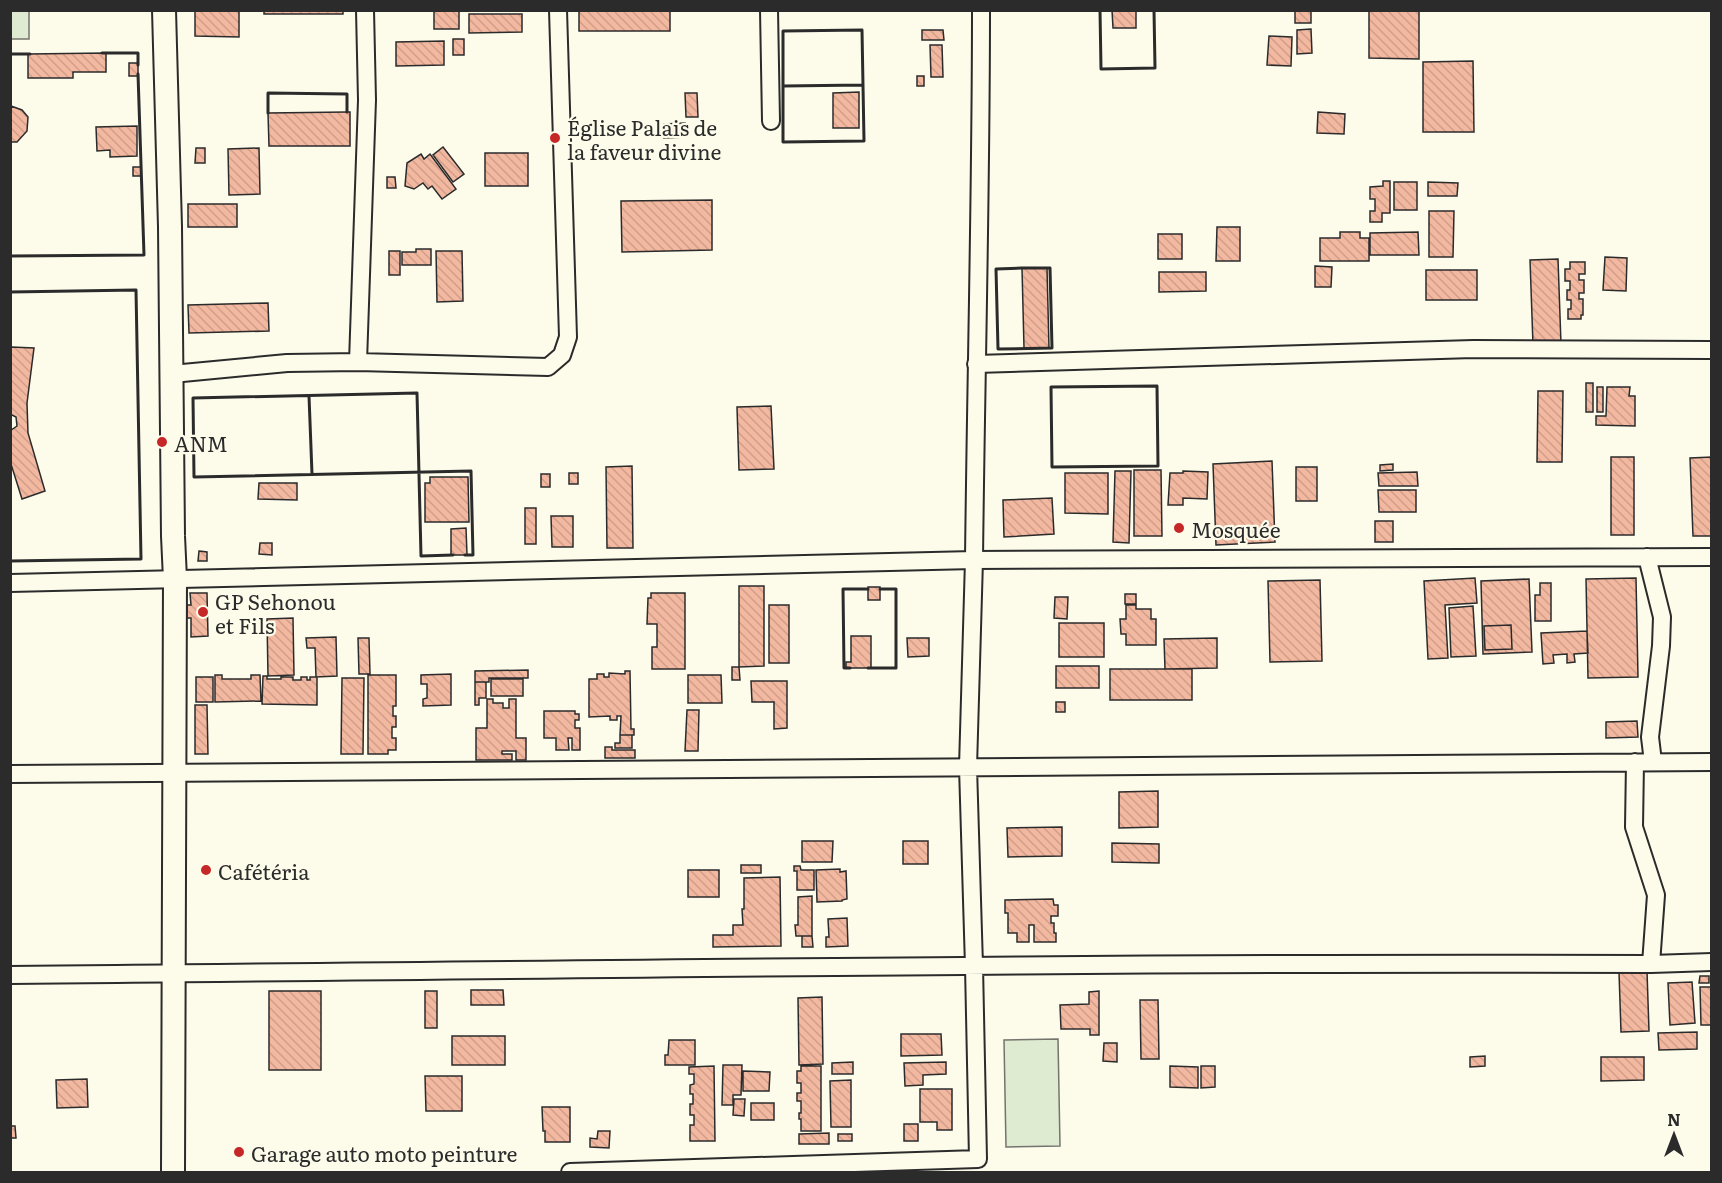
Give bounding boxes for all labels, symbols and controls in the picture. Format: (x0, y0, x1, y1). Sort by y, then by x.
place label: Église Palais de la faveur divine (567, 111, 722, 166)
marker: Église Palais de la faveur divine (548, 131, 562, 145)
place label: ANM (174, 427, 228, 458)
marker: ANM (155, 435, 169, 449)
place label: Mosquée (1191, 513, 1281, 544)
marker: Mosquée (1172, 521, 1186, 535)
place label: GP Sehonou et Fils (215, 585, 336, 640)
marker: GP Sehonou et Fils (196, 605, 210, 619)
place label: Cafétéria (218, 855, 310, 886)
marker: Cafétéria (199, 863, 213, 877)
north arrow (1644, 1105, 1704, 1165)
text: N (1667, 1107, 1681, 1131)
place label: Garage auto moto peinture (251, 1137, 517, 1168)
marker: Garage auto moto peinture (232, 1145, 246, 1159)

